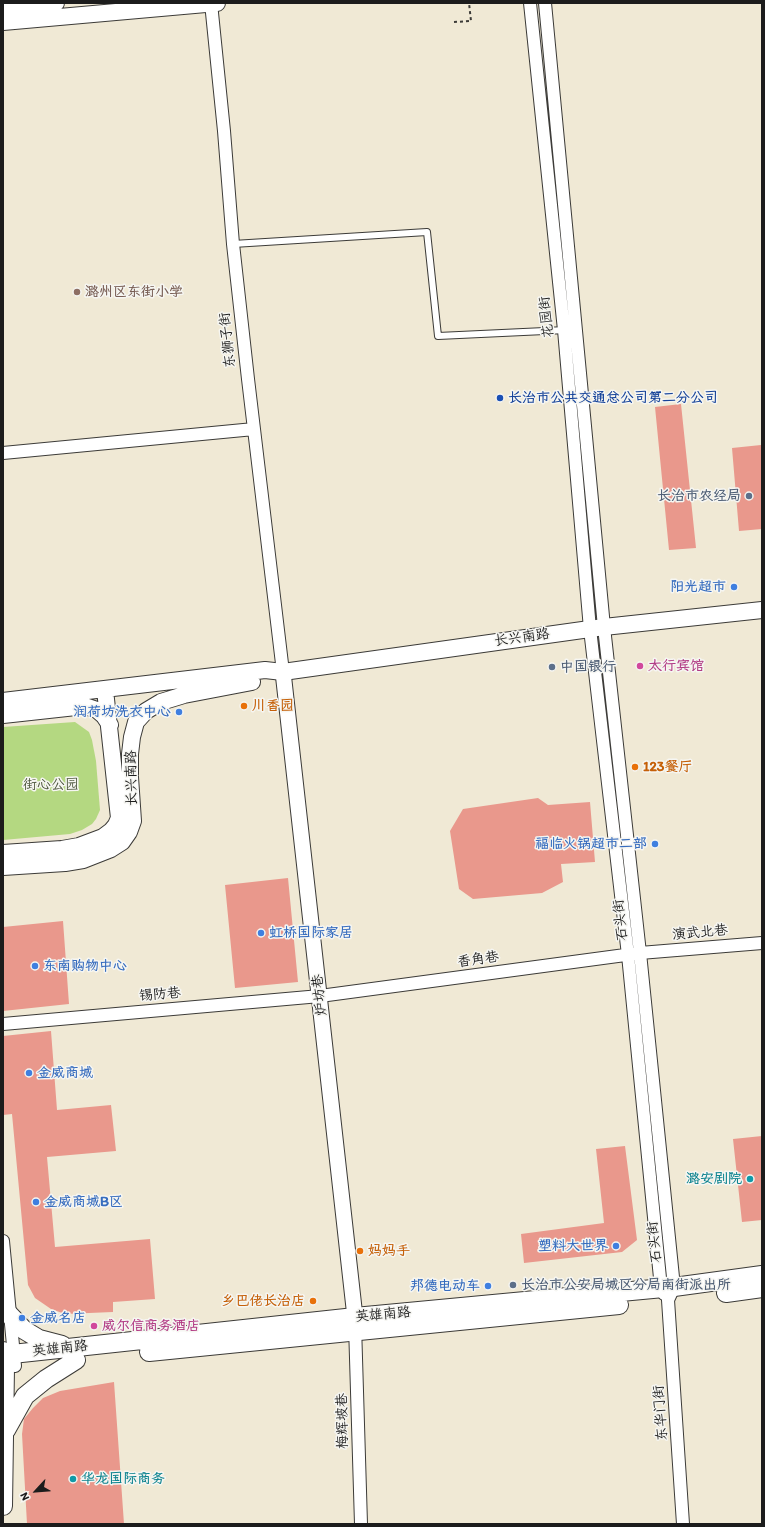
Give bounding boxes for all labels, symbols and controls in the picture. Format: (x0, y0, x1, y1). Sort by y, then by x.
place label: 潞州区东街小学 (85, 284, 183, 300)
marker: 潞州区东街小学 (72, 287, 82, 297)
street label: 花园街 (536, 295, 558, 339)
street label: 东狮子街 (217, 311, 239, 369)
place label: 长治市公共交通总公司第二分公司 (508, 390, 718, 406)
marker: 长治市公共交通总公司第二分公司 (495, 393, 505, 403)
place label: 长治市农经局 (657, 488, 741, 504)
marker: 长治市农经局 (744, 491, 754, 501)
place label: 阳光超市 (670, 579, 726, 595)
marker: 阳光超市 (729, 582, 739, 592)
street label: 长兴南路 (493, 626, 551, 650)
place label: 太行宾馆 (648, 658, 704, 674)
place label: 中国银行 (560, 659, 616, 675)
marker: 太行宾馆 (635, 661, 645, 671)
marker: 中国银行 (547, 662, 557, 672)
place label: 川香园 (252, 698, 294, 714)
marker: 川香园 (239, 701, 249, 711)
place label: 润荷坊洗衣中心 (73, 704, 171, 720)
marker: 润荷坊洗衣中心 (174, 707, 184, 717)
street label: 长兴南路 (123, 750, 141, 806)
place label: 123餐厅 (643, 759, 692, 775)
marker: 123餐厅 (630, 762, 640, 772)
park label: 街心公园 (23, 777, 79, 793)
place label: 福临火锅超市二部 (535, 836, 647, 852)
marker: 福临火锅超市二部 (650, 839, 660, 849)
street label: 石头街 (610, 898, 632, 942)
street label: 演武北巷 (671, 922, 729, 944)
place label: 虹桥国际家居 (269, 925, 353, 941)
marker: 虹桥国际家居 (256, 928, 266, 938)
street label: 香角巷 (456, 949, 500, 971)
place label: 东南购物中心 (43, 958, 127, 974)
marker: 东南购物中心 (30, 961, 40, 971)
street label: 炉坊巷 (309, 973, 331, 1017)
street label: 锡防巷 (138, 985, 182, 1005)
place label: 金威商城 (37, 1065, 93, 1081)
marker: 金威商城 (24, 1068, 34, 1078)
place label: 潞安剧院 (686, 1171, 742, 1187)
marker: 潞安剧院 (745, 1174, 755, 1184)
place label: 金威商城B区 (44, 1194, 123, 1210)
marker: 金威商城B区 (31, 1197, 41, 1207)
street label: 石头街 (644, 1220, 666, 1264)
place label: 塑料大世界 (538, 1238, 608, 1254)
marker: 塑料大世界 (611, 1241, 621, 1251)
place label: 妈妈手 (368, 1243, 410, 1259)
marker: 妈妈手 (355, 1246, 365, 1256)
place label: 长治市公安局城区分局南街派出所 (521, 1277, 731, 1293)
place label: 邦德电动车 (410, 1278, 480, 1294)
marker: 长治市公安局城区分局南街派出所 (508, 1280, 518, 1290)
marker: 邦德电动车 (483, 1281, 493, 1291)
place label: 乡巴佬长治店 (221, 1293, 305, 1309)
marker: 乡巴佬长治店 (308, 1296, 318, 1306)
street label: 英雄南路 (354, 1304, 412, 1326)
place label: 金威名店 (30, 1310, 86, 1326)
marker: 金威名店 (17, 1313, 27, 1323)
place label: 威尔信商务酒店 (102, 1318, 200, 1334)
marker: 威尔信商务酒店 (89, 1321, 99, 1331)
street label: 英雄南路 (31, 1338, 89, 1360)
street label: 东华门街 (651, 1384, 671, 1442)
street label: 梅辉坡巷 (334, 1393, 352, 1449)
north arrow (16, 1471, 56, 1511)
place label: 华龙国际商务 (81, 1471, 165, 1487)
marker: 华龙国际商务 (68, 1474, 78, 1484)
text: N (17, 1490, 32, 1503)

